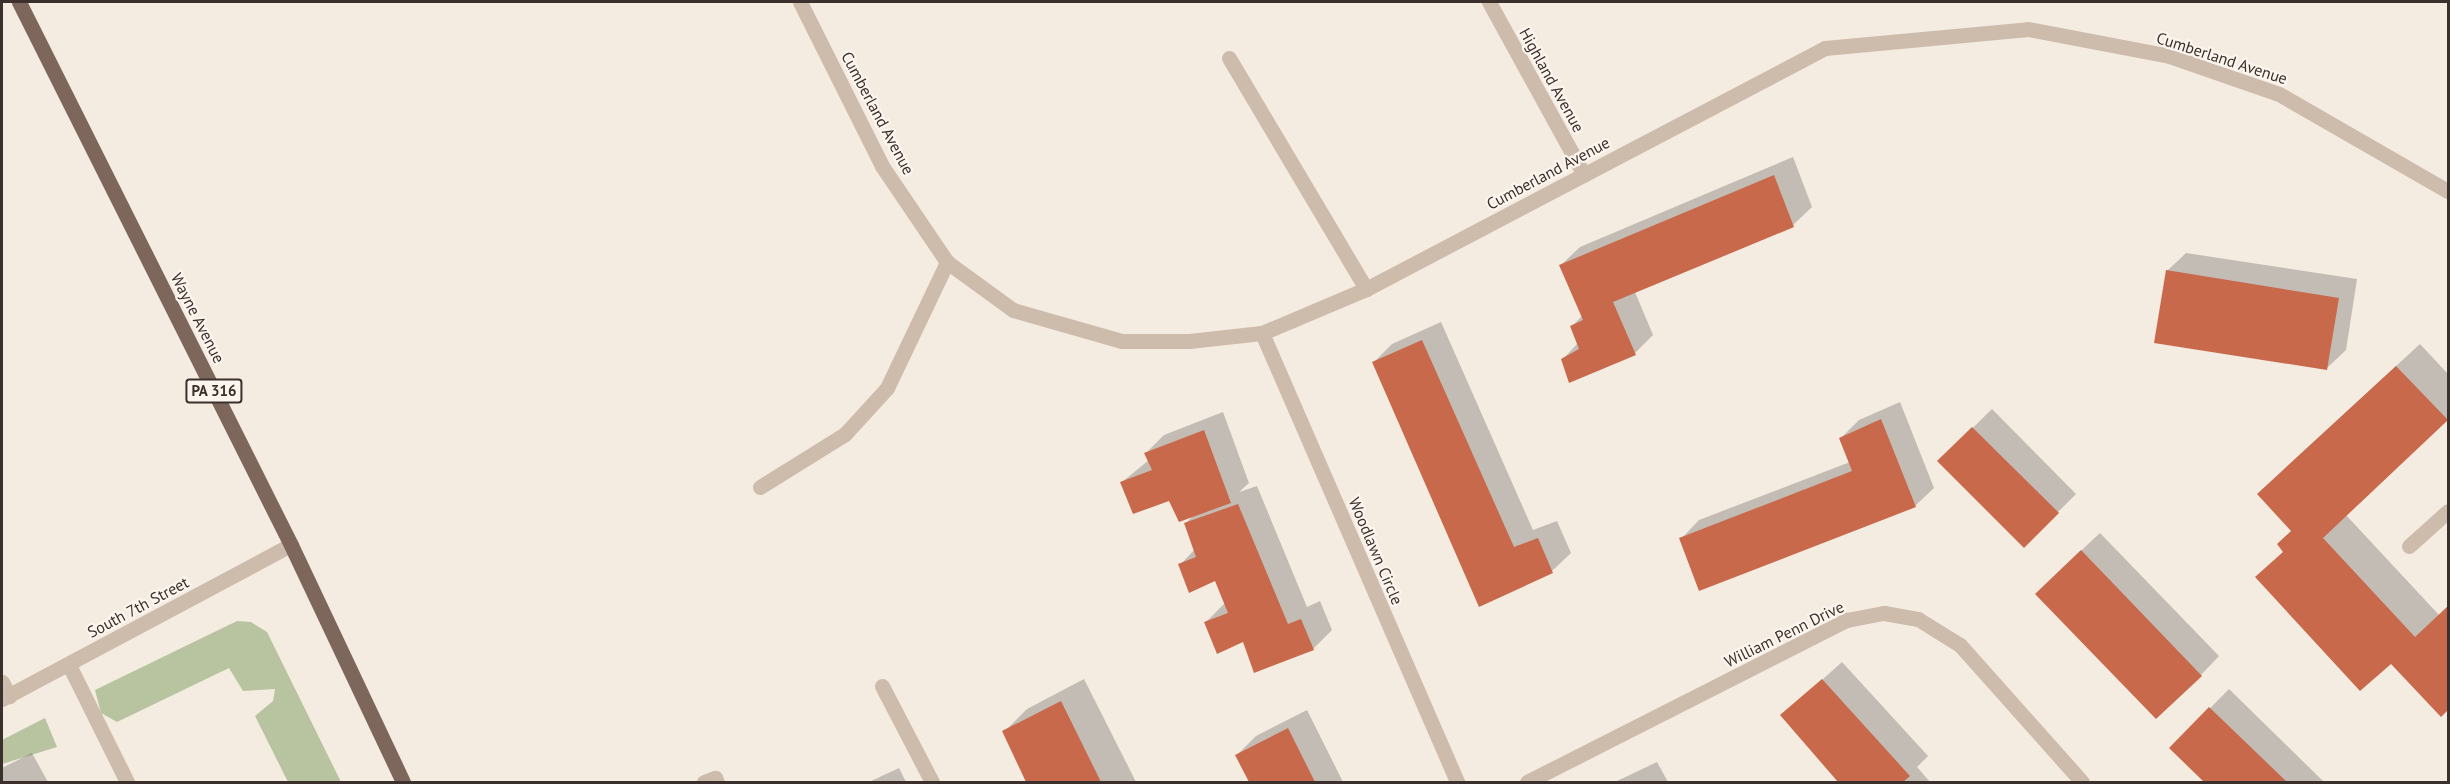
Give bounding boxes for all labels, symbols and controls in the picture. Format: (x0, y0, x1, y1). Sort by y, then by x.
street label: Highland Avenue (1515, 24, 1589, 136)
street label: Cumberland Avenue (2154, 28, 2290, 88)
street label: Cumberland Avenue (837, 48, 919, 178)
street label: Cumberland Avenue (1483, 132, 1613, 214)
street label: Wayne Avenue (167, 269, 229, 367)
road number: PA 316 (184, 379, 244, 403)
street label: Woodlawn Circle (1345, 495, 1407, 607)
street label: South 7th Street (84, 572, 192, 642)
street label: William Penn Drive (1721, 597, 1847, 671)

